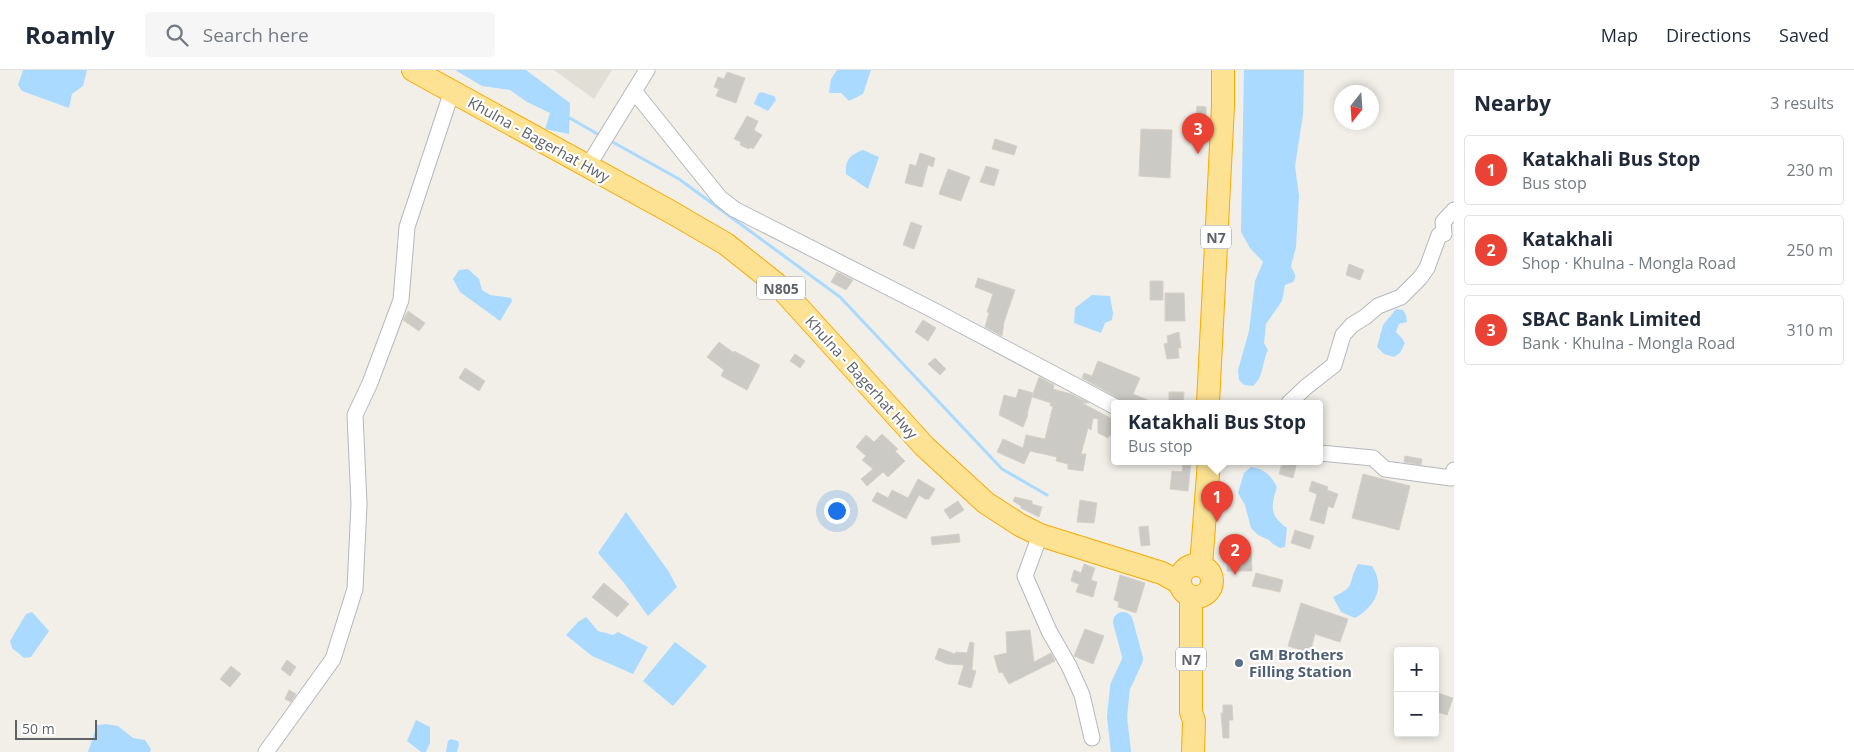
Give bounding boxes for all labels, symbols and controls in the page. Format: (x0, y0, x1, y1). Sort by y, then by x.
search box (145, 12, 495, 57)
text: Roamly (25, 18, 115, 51)
icon: search (163, 21, 191, 49)
text: Search here (203, 22, 309, 48)
text: Map (1601, 23, 1638, 47)
text: Directions (1666, 23, 1751, 47)
text: Saved (1779, 23, 1829, 47)
north arrow (1334, 85, 1379, 130)
text: Nearby (1474, 89, 1551, 117)
street label: Khulna - Bagerhat Hwy (465, 92, 614, 187)
text: 3 results (1770, 92, 1834, 114)
pin: 3 (1182, 113, 1214, 154)
text: Katakhali Bus Stop (1522, 146, 1700, 172)
text: 1 (1486, 159, 1496, 181)
text: 230 m (1787, 159, 1833, 181)
text: Bus stop (1522, 172, 1587, 194)
road number: N7 (1201, 226, 1231, 248)
text: Katakhali (1522, 226, 1613, 252)
text: 2 (1486, 239, 1496, 261)
text: 250 m (1787, 239, 1833, 261)
text: Shop · Khulna - Mongla Road (1522, 252, 1736, 274)
road number: N805 (757, 277, 805, 300)
text: SBAC Bank Limited (1522, 306, 1701, 332)
street label: Khulna - Bagerhat Hwy (801, 311, 923, 443)
text: 3 (1486, 319, 1496, 341)
text: 310 m (1787, 319, 1833, 341)
text: Bank · Khulna - Mongla Road (1522, 332, 1735, 354)
popup (1111, 400, 1323, 465)
text: Katakhali Bus Stop (1128, 409, 1306, 435)
text: Bus stop (1128, 435, 1193, 457)
pin: 1 (1201, 481, 1233, 522)
your location (824, 498, 850, 524)
pin: 2 (1219, 534, 1251, 575)
place label: GM Brothers Filling Station (1249, 644, 1352, 681)
map controls (1394, 647, 1439, 737)
button: + (1394, 647, 1439, 692)
road number: N7 (1176, 648, 1206, 670)
marker: GM Brothers Filling Station (1233, 657, 1245, 669)
button: − (1394, 692, 1439, 737)
scale bar (15, 717, 98, 740)
text: 50 m (22, 719, 55, 738)

